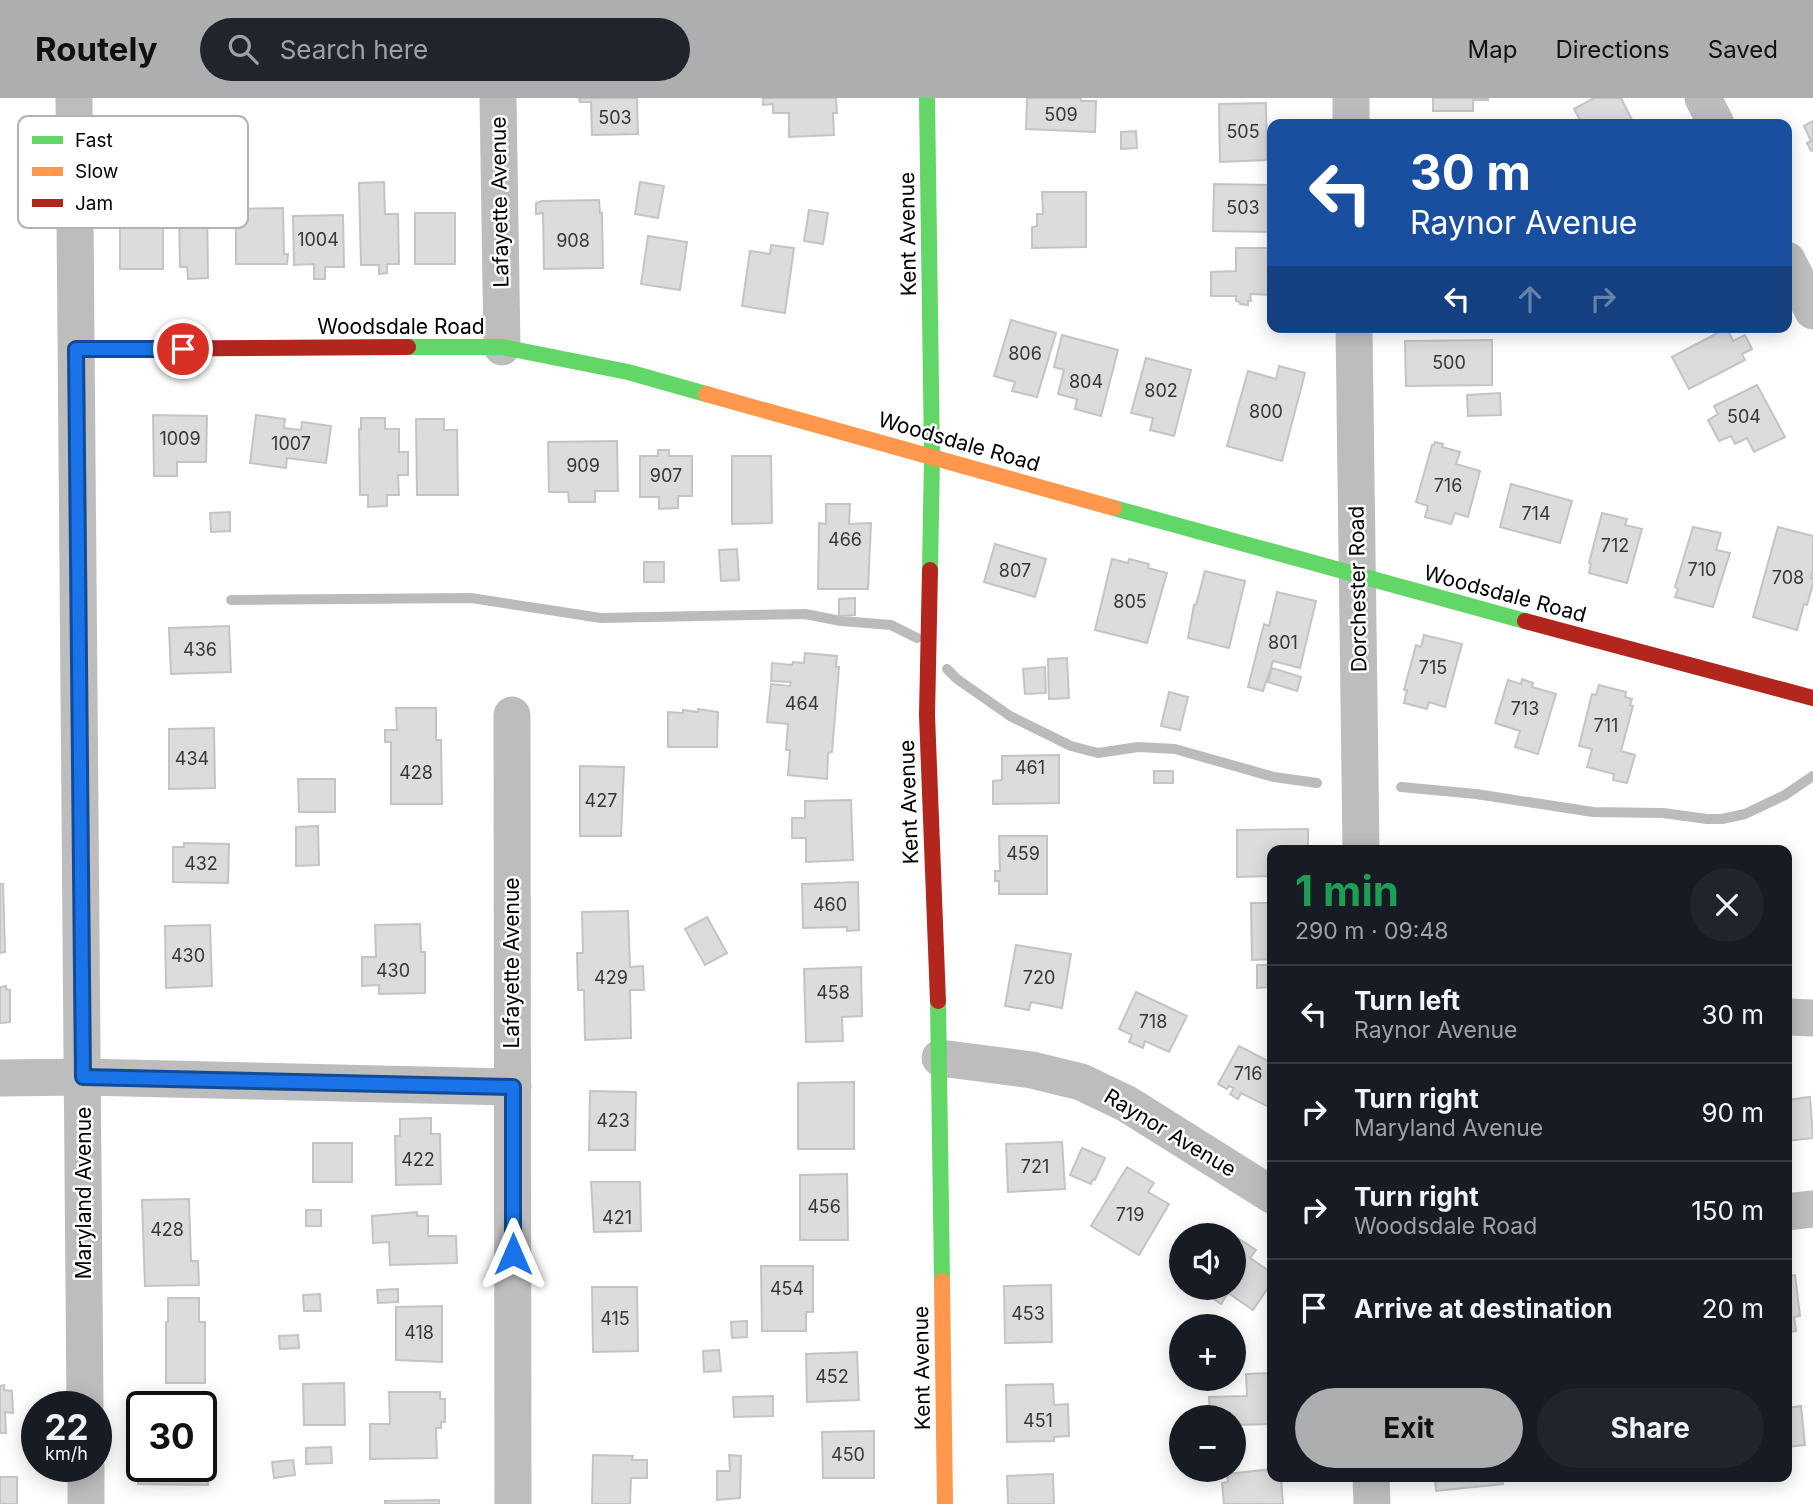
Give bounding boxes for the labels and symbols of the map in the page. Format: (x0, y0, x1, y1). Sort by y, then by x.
house number: 509 (1044, 104, 1078, 125)
house number: 503 (598, 107, 632, 128)
legend (18, 116, 248, 228)
street label: Lafayette Avenue (486, 116, 513, 288)
house number: 505 (1226, 121, 1260, 142)
text: Fast (75, 129, 113, 152)
text: Slow (75, 160, 118, 183)
street label: Kent Avenue (894, 172, 921, 296)
text: Jam (75, 192, 113, 215)
house number: 503 (1226, 197, 1260, 218)
house number: 1004 (297, 229, 339, 250)
house number: 908 (556, 230, 590, 251)
street label: Woodsdale Road (317, 314, 485, 339)
pin (153, 319, 213, 379)
house number: 806 (1008, 343, 1042, 364)
house number: 500 (1432, 352, 1466, 373)
house number: 804 (1069, 371, 1103, 392)
house number: 802 (1144, 380, 1178, 401)
house number: 800 (1249, 401, 1283, 422)
street label: Woodsdale Road (875, 406, 1043, 477)
house number: 504 (1727, 406, 1761, 427)
house number: 1009 (159, 428, 201, 449)
house number: 1007 (271, 433, 311, 454)
house number: 909 (566, 455, 600, 476)
house number: 907 (650, 465, 682, 486)
house number: 716 (1434, 475, 1462, 496)
house number: 714 (1521, 503, 1551, 524)
street label: Dorchester Road (1344, 506, 1371, 672)
house number: 466 (828, 529, 862, 550)
house number: 712 (1601, 535, 1629, 556)
house number: 710 (1688, 559, 1716, 580)
house number: 807 (999, 560, 1031, 581)
street label: Woodsdale Road (1421, 560, 1589, 627)
house number: 708 (1772, 567, 1804, 588)
house number: 805 (1113, 591, 1147, 612)
house number: 801 (1268, 632, 1298, 653)
house number: 436 (183, 639, 217, 660)
house number: 715 (1419, 657, 1447, 678)
house number: 464 (785, 693, 819, 714)
house number: 713 (1511, 698, 1539, 719)
house number: 711 (1594, 715, 1618, 736)
street label: Kent Avenue (894, 739, 923, 865)
house number: 434 (175, 748, 209, 769)
house number: 461 (1015, 757, 1045, 778)
house number: 428 (399, 762, 433, 783)
house number: 427 (585, 790, 617, 811)
house number: 459 (1006, 843, 1040, 864)
house number: 432 (184, 853, 218, 874)
street label: Lafayette Avenue (499, 877, 524, 1049)
house number: 460 (813, 894, 847, 915)
house number: 430 (171, 945, 205, 966)
house number: 430 (376, 960, 410, 981)
house number: 429 (594, 967, 628, 988)
house number: 720 (1023, 967, 1055, 988)
house number: 458 (816, 982, 850, 1003)
house number: 718 (1139, 1011, 1167, 1032)
house number: 716 (1234, 1063, 1262, 1084)
street label: Raynor Avenue (1100, 1083, 1241, 1182)
street label: Maryland Avenue (71, 1107, 96, 1279)
house number: 423 (596, 1110, 630, 1131)
house number: 422 (401, 1149, 435, 1170)
house number: 721 (1021, 1156, 1049, 1177)
house number: 456 (807, 1196, 841, 1217)
house number: 719 (1116, 1204, 1144, 1225)
house number: 421 (602, 1207, 632, 1228)
position arrow (476, 1217, 550, 1291)
house number: 428 (150, 1219, 184, 1240)
house number: 454 (770, 1278, 804, 1299)
house number: 453 (1011, 1303, 1045, 1324)
street label: Kent Avenue (908, 1306, 935, 1430)
house number: 415 (600, 1308, 630, 1329)
house number: 418 (404, 1322, 434, 1343)
house number: 452 (815, 1366, 849, 1387)
speed limit sign: 30 (126, 1391, 217, 1482)
house number: 451 (1023, 1410, 1053, 1431)
house number: 450 (831, 1444, 865, 1465)

